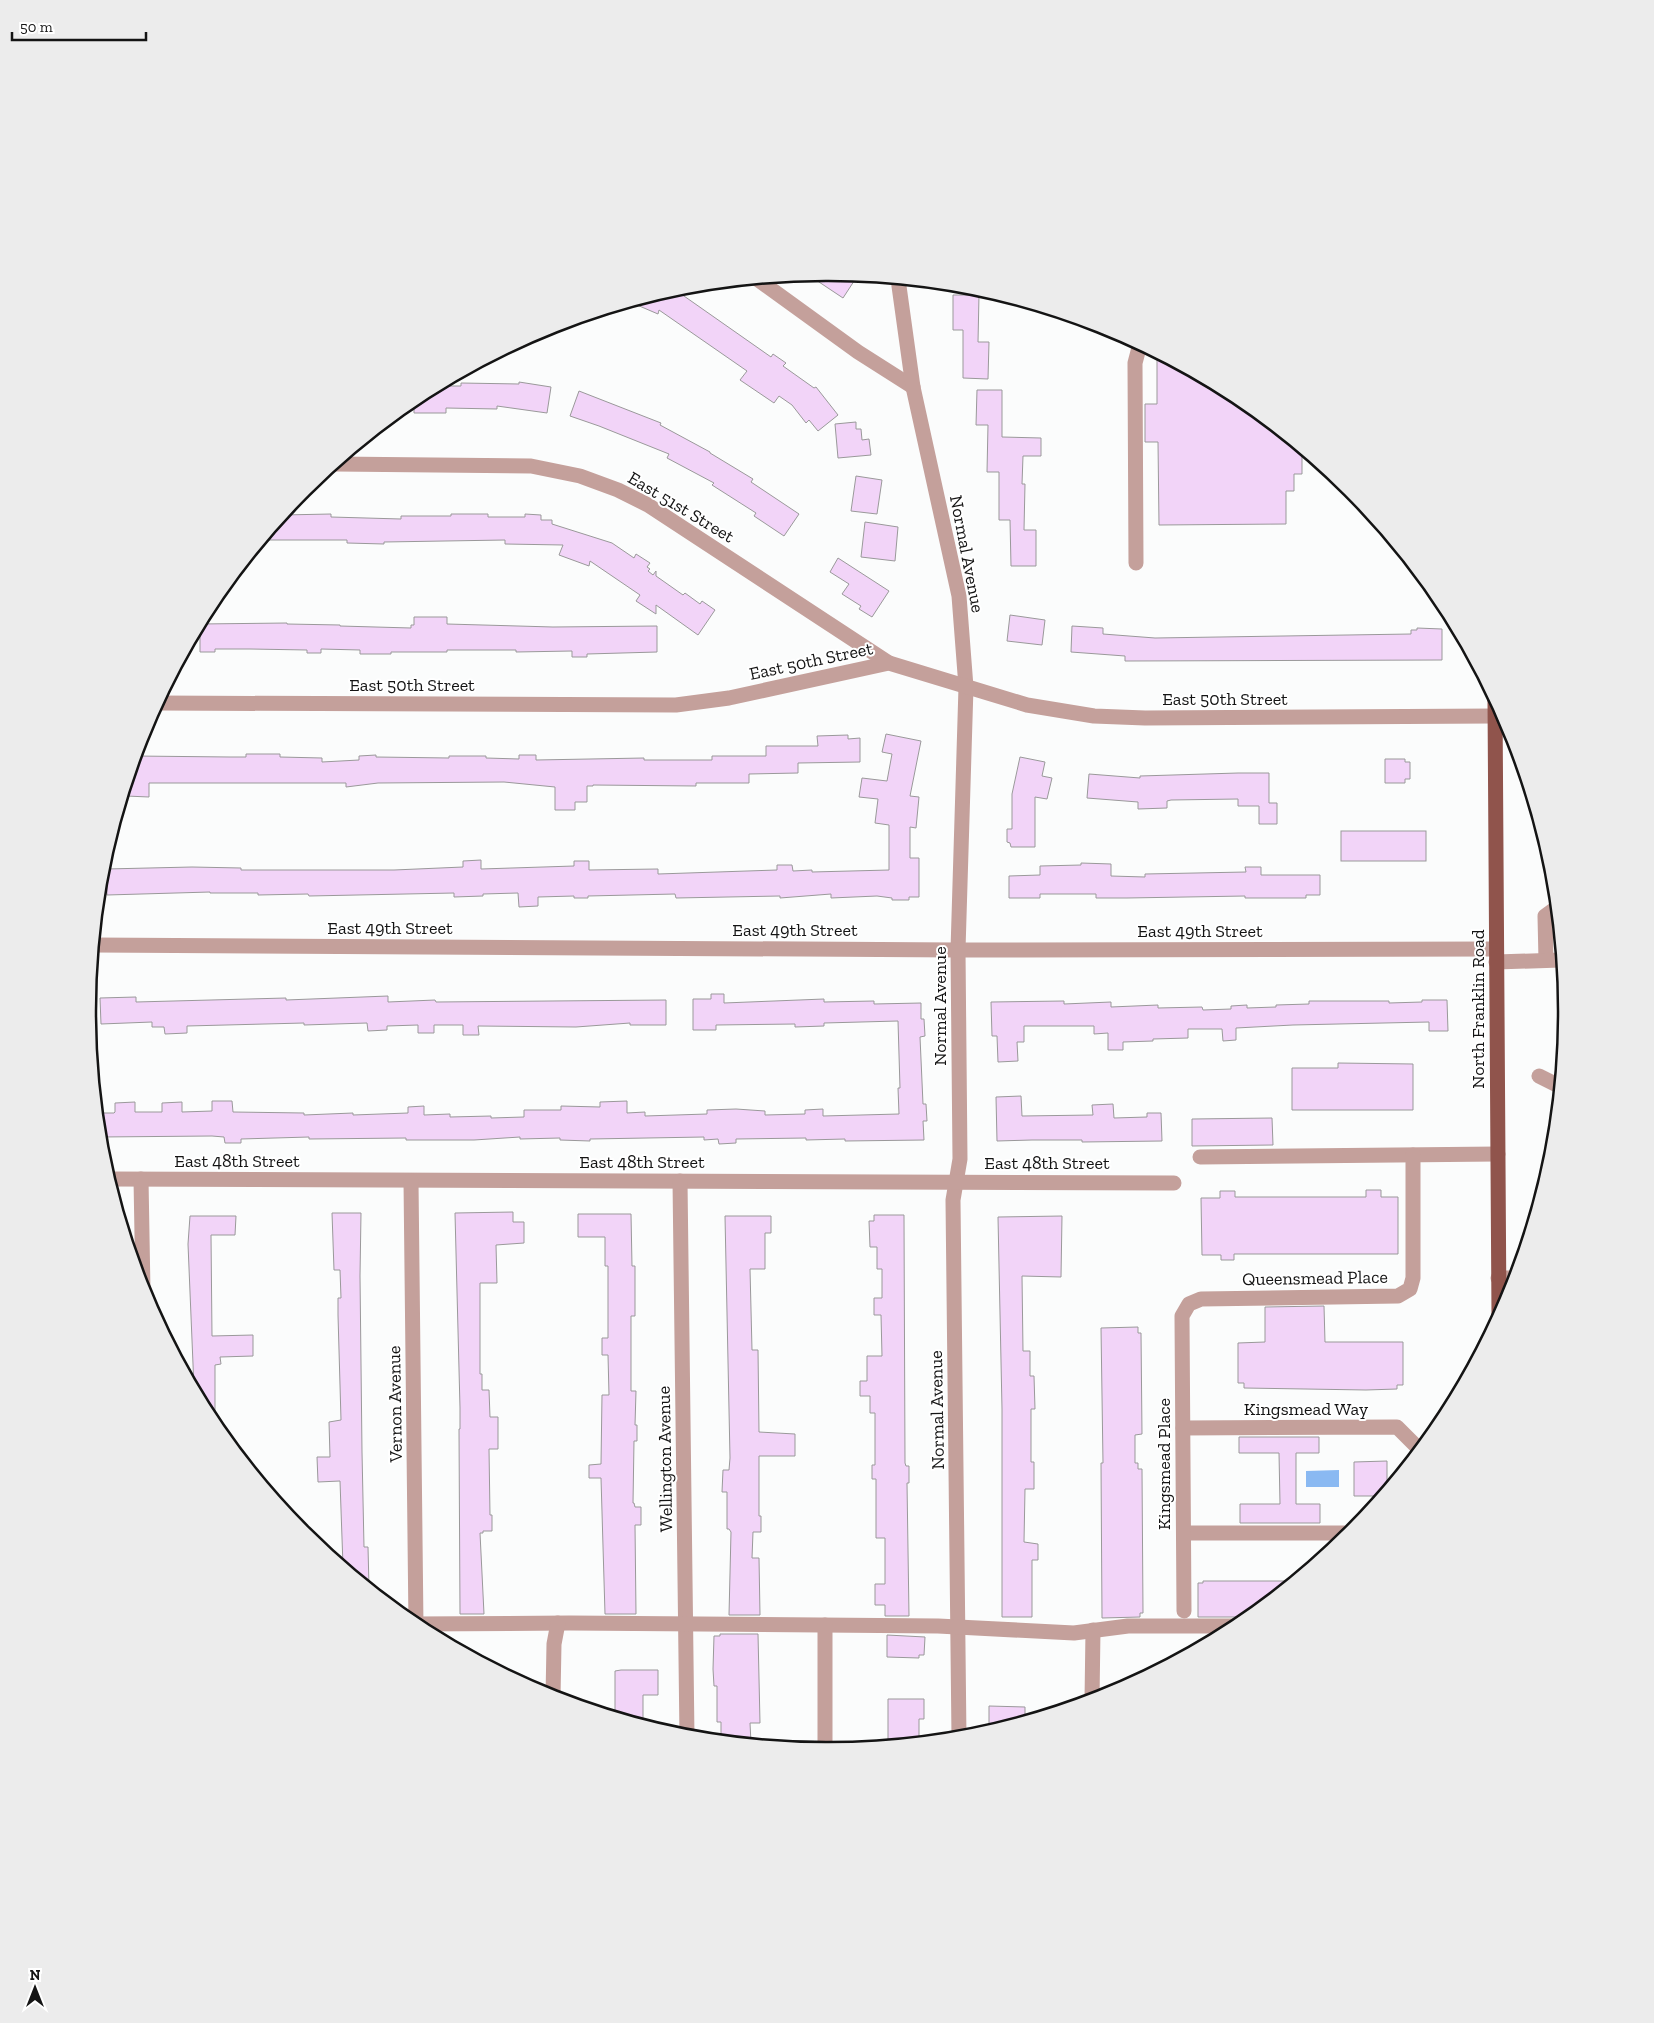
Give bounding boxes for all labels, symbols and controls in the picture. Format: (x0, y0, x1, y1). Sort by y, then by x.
scale bar (12, 10, 146, 42)
text: 50 m (20, 18, 53, 36)
street label: East 51st Street (624, 467, 738, 548)
street label: Normal Avenue (945, 493, 989, 615)
street label: East 50th Street (747, 637, 875, 685)
street label: East 50th Street (349, 674, 475, 696)
street label: East 50th Street (1162, 688, 1288, 710)
street label: East 49th Street (327, 917, 453, 939)
street label: East 49th Street (732, 919, 858, 941)
street label: East 49th Street (1137, 920, 1263, 942)
street label: North Franklin Road (1467, 929, 1489, 1089)
street label: Normal Avenue (929, 946, 951, 1066)
street label: East 48th Street (174, 1150, 300, 1172)
street label: East 48th Street (579, 1151, 705, 1173)
street label: East 48th Street (984, 1152, 1110, 1174)
street label: Queensmead Place (1242, 1266, 1388, 1290)
street label: Vernon Avenue (383, 1345, 407, 1464)
street label: Normal Avenue (925, 1350, 949, 1470)
street label: Wellington Avenue (653, 1386, 677, 1532)
street label: Kingsmead Place (1153, 1398, 1175, 1530)
street label: Kingsmead Way (1244, 1398, 1369, 1420)
north arrow (10, 1963, 60, 2013)
text: N (30, 1967, 41, 1984)

